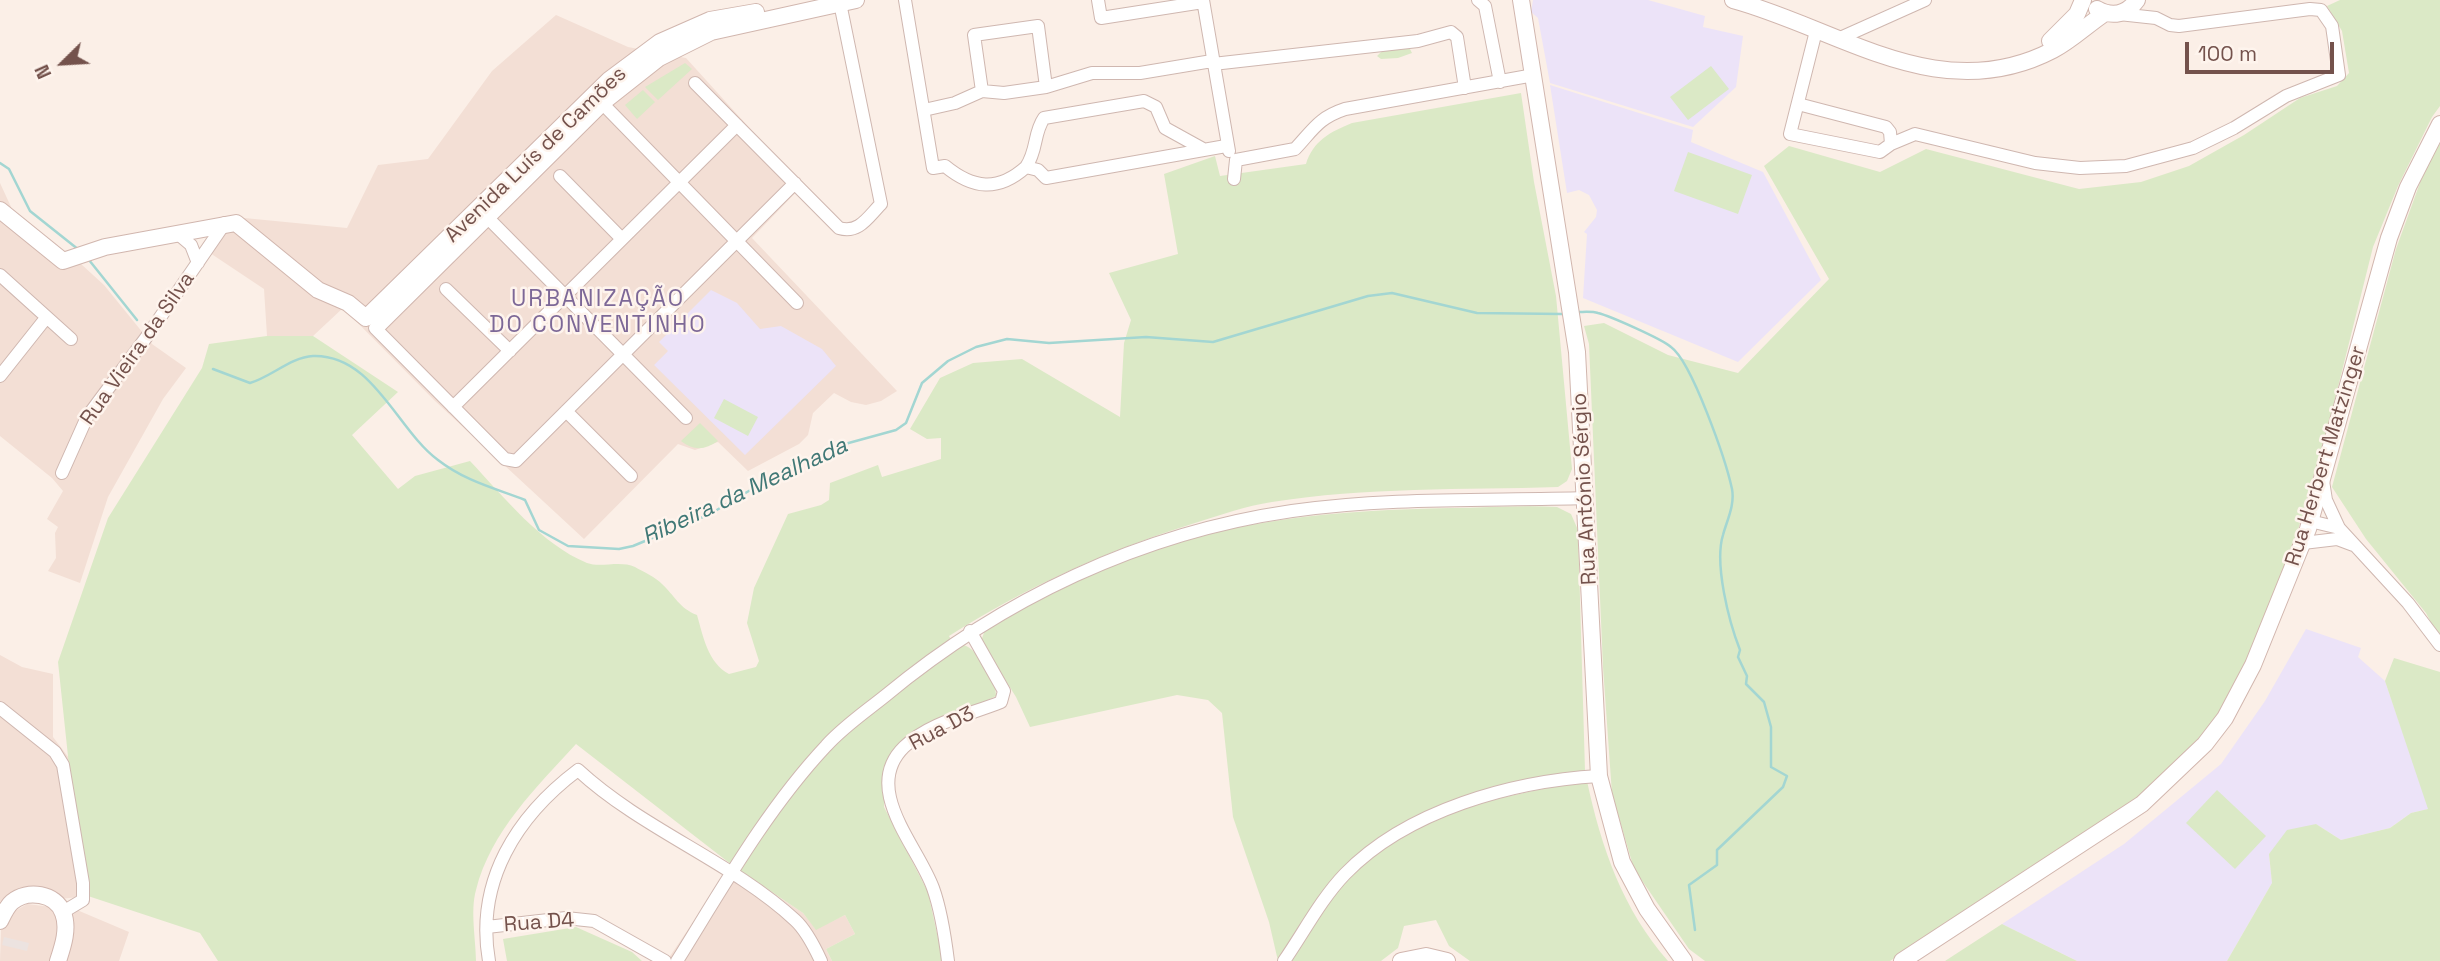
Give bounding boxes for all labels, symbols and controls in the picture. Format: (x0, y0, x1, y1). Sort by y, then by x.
north arrow (28, 28, 98, 98)
scale bar (2188, 28, 2337, 72)
text: 100 m (2198, 40, 2257, 67)
text: N (29, 61, 57, 83)
street label: Avenida Luís de Camões (440, 62, 632, 248)
street label: Rua Vieira da Silva (76, 267, 200, 431)
district label: URBANIZAÇÃO DO CONVENTINHO (491, 286, 705, 340)
street label: Rua Herbert Matzinger (2281, 343, 2371, 569)
street label: Rua António Sérgio (1567, 392, 1603, 586)
water label: Ribeira da Mealhada (638, 432, 852, 552)
street label: Rua D3 (905, 701, 979, 757)
street label: Rua D4 (503, 908, 575, 938)

